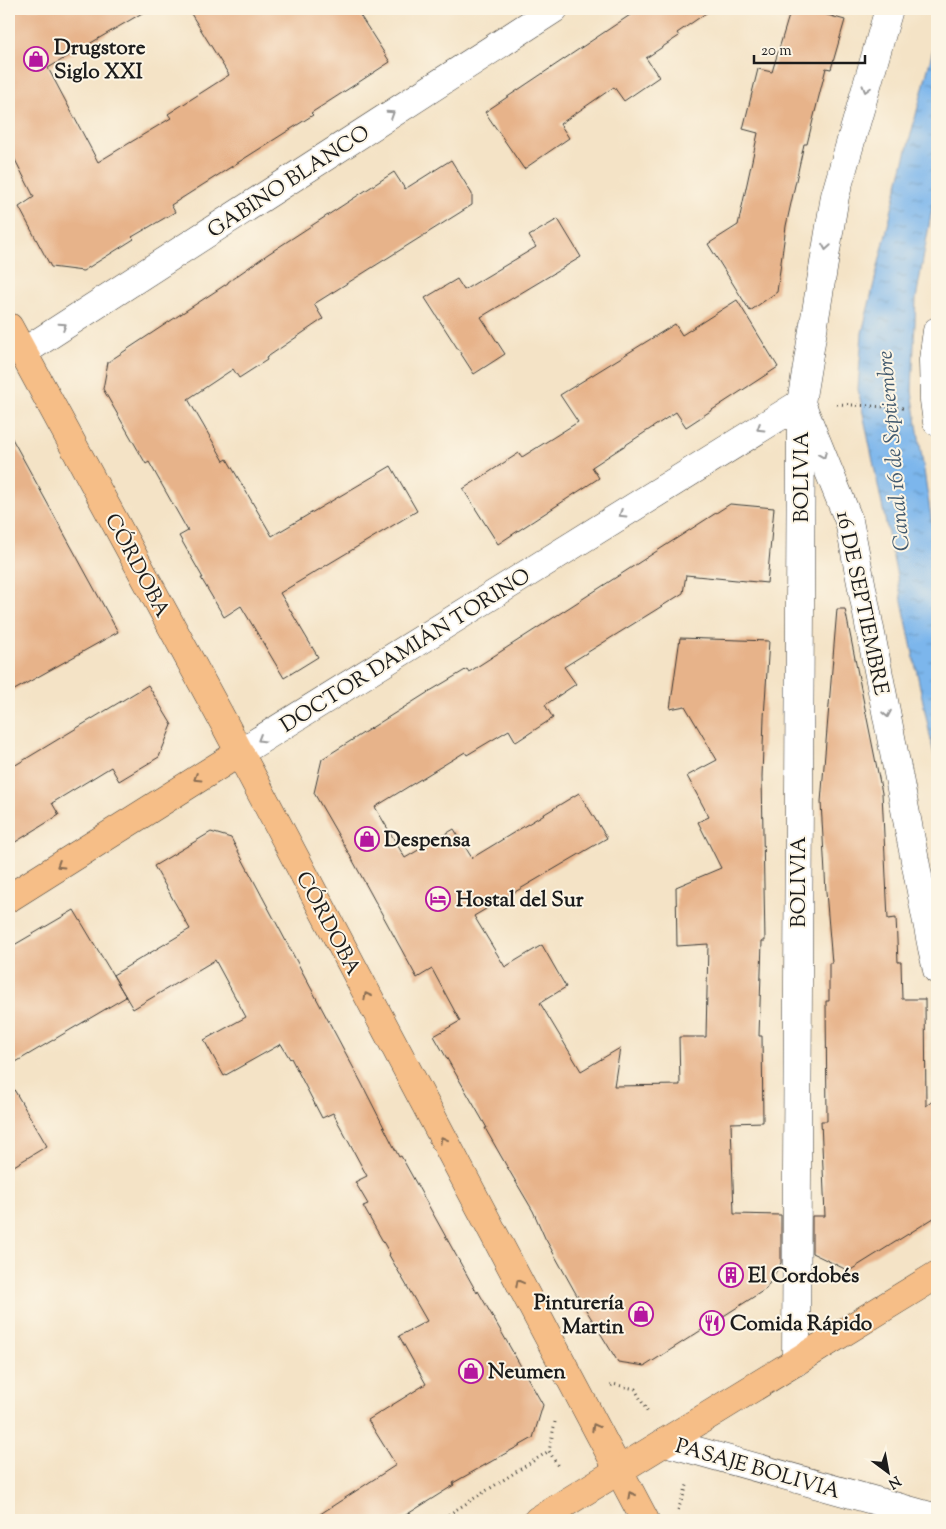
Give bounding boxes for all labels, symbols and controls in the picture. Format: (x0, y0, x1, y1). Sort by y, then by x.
scale bar (754, 32, 865, 64)
place label: Drugstore Siglo XXI (54, 34, 146, 88)
text: 20 m (761, 41, 792, 62)
shop icon: Drugstore Siglo XXI (23, 46, 49, 72)
one-way arrow (861, 85, 871, 93)
one-way arrow (385, 111, 394, 121)
street label: GABINO BLANCO (202, 119, 376, 246)
one-way arrow (822, 242, 832, 251)
one-way arrow (58, 323, 67, 332)
water label: Canal 16 de Septiembre (870, 349, 920, 552)
one-way arrow (756, 422, 765, 432)
street label: BOLIVIA (788, 431, 818, 523)
one-way arrow (816, 450, 827, 459)
street label: CÓRDOBA (96, 508, 176, 623)
one-way arrow (618, 508, 627, 518)
street label: 16 DE SEPTIEMBRE (827, 509, 895, 699)
street label: DOCTOR DAMIÁN TORINO (275, 562, 537, 741)
one-way arrow (881, 710, 891, 719)
one-way arrow (258, 732, 267, 742)
one-way arrow (194, 772, 203, 782)
shop icon: Despensa (354, 826, 380, 852)
place label: Despensa (384, 826, 471, 856)
street label: BOLIVIA (785, 836, 815, 928)
one-way arrow (56, 859, 65, 869)
street label: CÓRDOBA (287, 866, 367, 981)
hotel icon: Hostal del Sur (425, 886, 451, 912)
place label: Hostal del Sur (456, 886, 584, 916)
one-way arrow (363, 992, 373, 1001)
one-way arrow (439, 1136, 449, 1145)
building icon: El Cordobés (718, 1262, 744, 1288)
place label: El Cordobés (748, 1262, 859, 1292)
one-way arrow (515, 1280, 525, 1289)
place label: Pinturería Martin (534, 1289, 625, 1343)
shop icon: Pinturería Martin (628, 1301, 654, 1327)
restaurant icon: Comida Rápido (699, 1310, 725, 1336)
place label: Comida Rápido (730, 1310, 873, 1340)
shop icon: Neumen (458, 1358, 484, 1384)
place label: Neumen (488, 1358, 566, 1388)
one-way arrow (591, 1423, 601, 1432)
street label: PASAJE BOLIVIA (672, 1432, 843, 1508)
north arrow (864, 1446, 914, 1496)
text: N (884, 1470, 904, 1493)
one-way arrow (627, 1491, 637, 1500)

